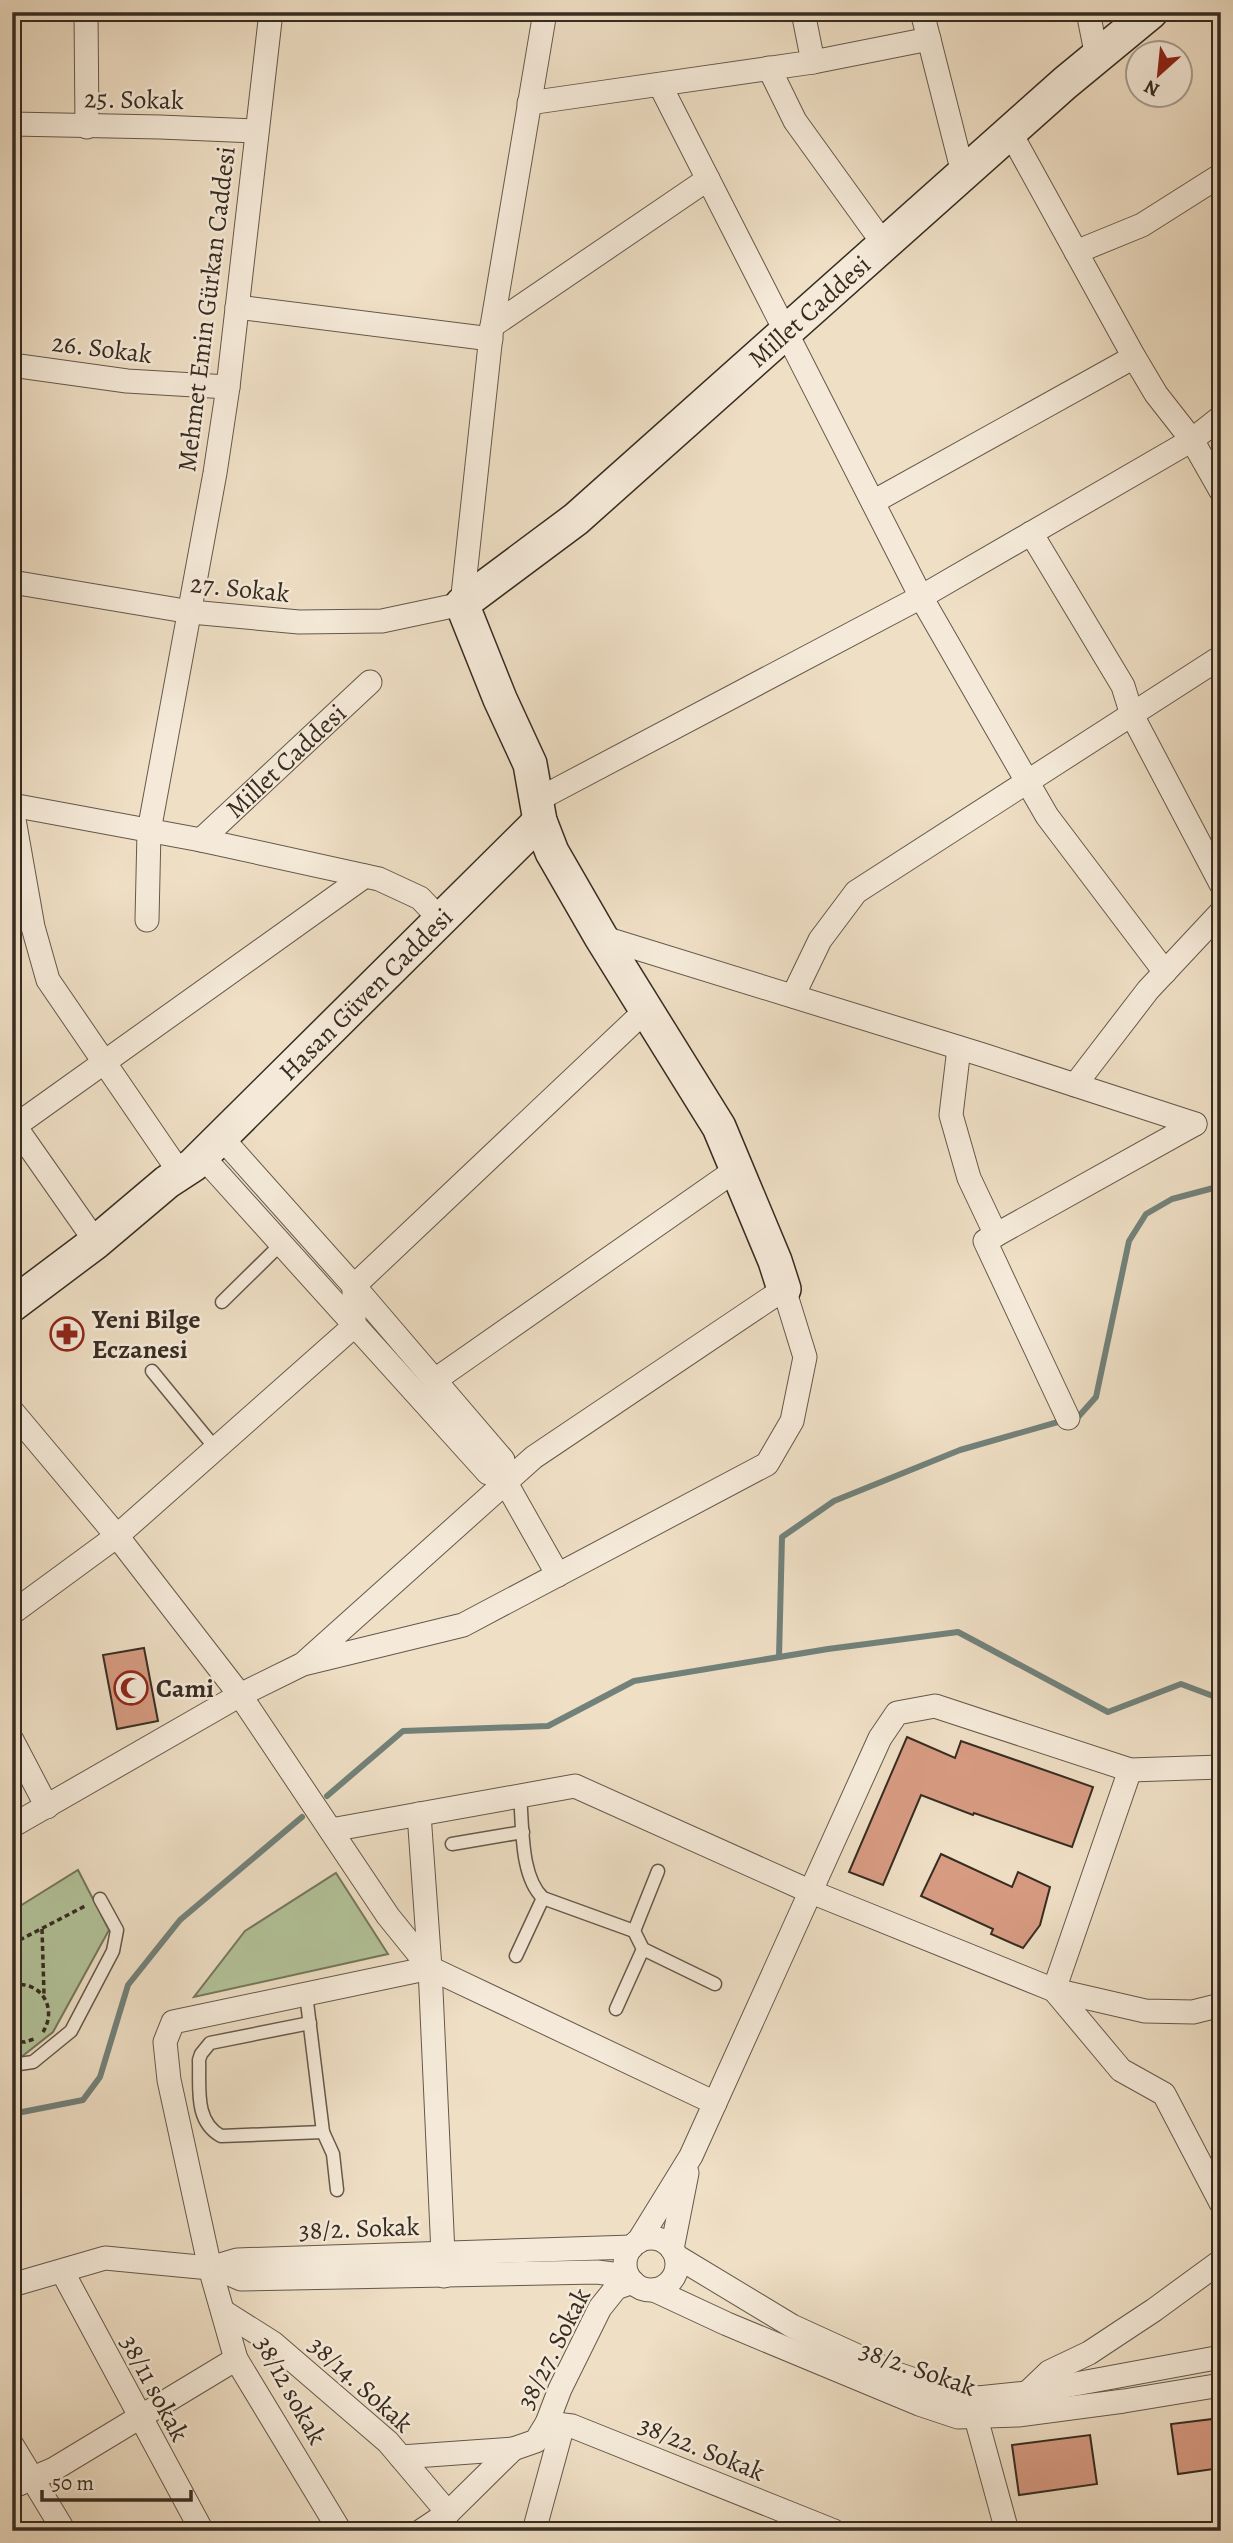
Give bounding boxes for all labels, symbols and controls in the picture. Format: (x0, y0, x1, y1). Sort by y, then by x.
north arrow (1124, 38, 1194, 108)
text: N (1140, 73, 1164, 103)
street label: 25. Sokak (84, 81, 184, 118)
street label: Mehmet Emin Gürkan Caddesi (169, 144, 244, 474)
street label: Millet Caddesi (741, 248, 878, 375)
street label: 26. Sokak (50, 325, 154, 372)
street label: 27. Sokak (189, 566, 291, 611)
street label: Millet Caddesi (218, 696, 354, 826)
street label: Hasan Güven Caddesi (271, 900, 461, 1088)
place label: Yeni Bilge Eczanesi (91, 1302, 200, 1367)
pharmacy icon: Yeni Bilge Eczanesi (48, 1315, 86, 1353)
mosque icon: Cami (112, 1669, 150, 1707)
place label: Cami (156, 1671, 214, 1706)
street label: 38/2. Sokak (298, 2209, 420, 2248)
street label: 38/27. Sokak (508, 2282, 599, 2415)
street label: 38/14. Sokak (301, 2328, 420, 2441)
street label: 38/11 sokak (112, 2329, 197, 2448)
street label: 38/12 sokak (246, 2330, 335, 2451)
street label: 38/2. Sokak (855, 2332, 981, 2405)
street label: 38/22. Sokak (634, 2407, 770, 2490)
scale bar (42, 2459, 191, 2503)
text: 50 m (52, 2469, 94, 2497)

